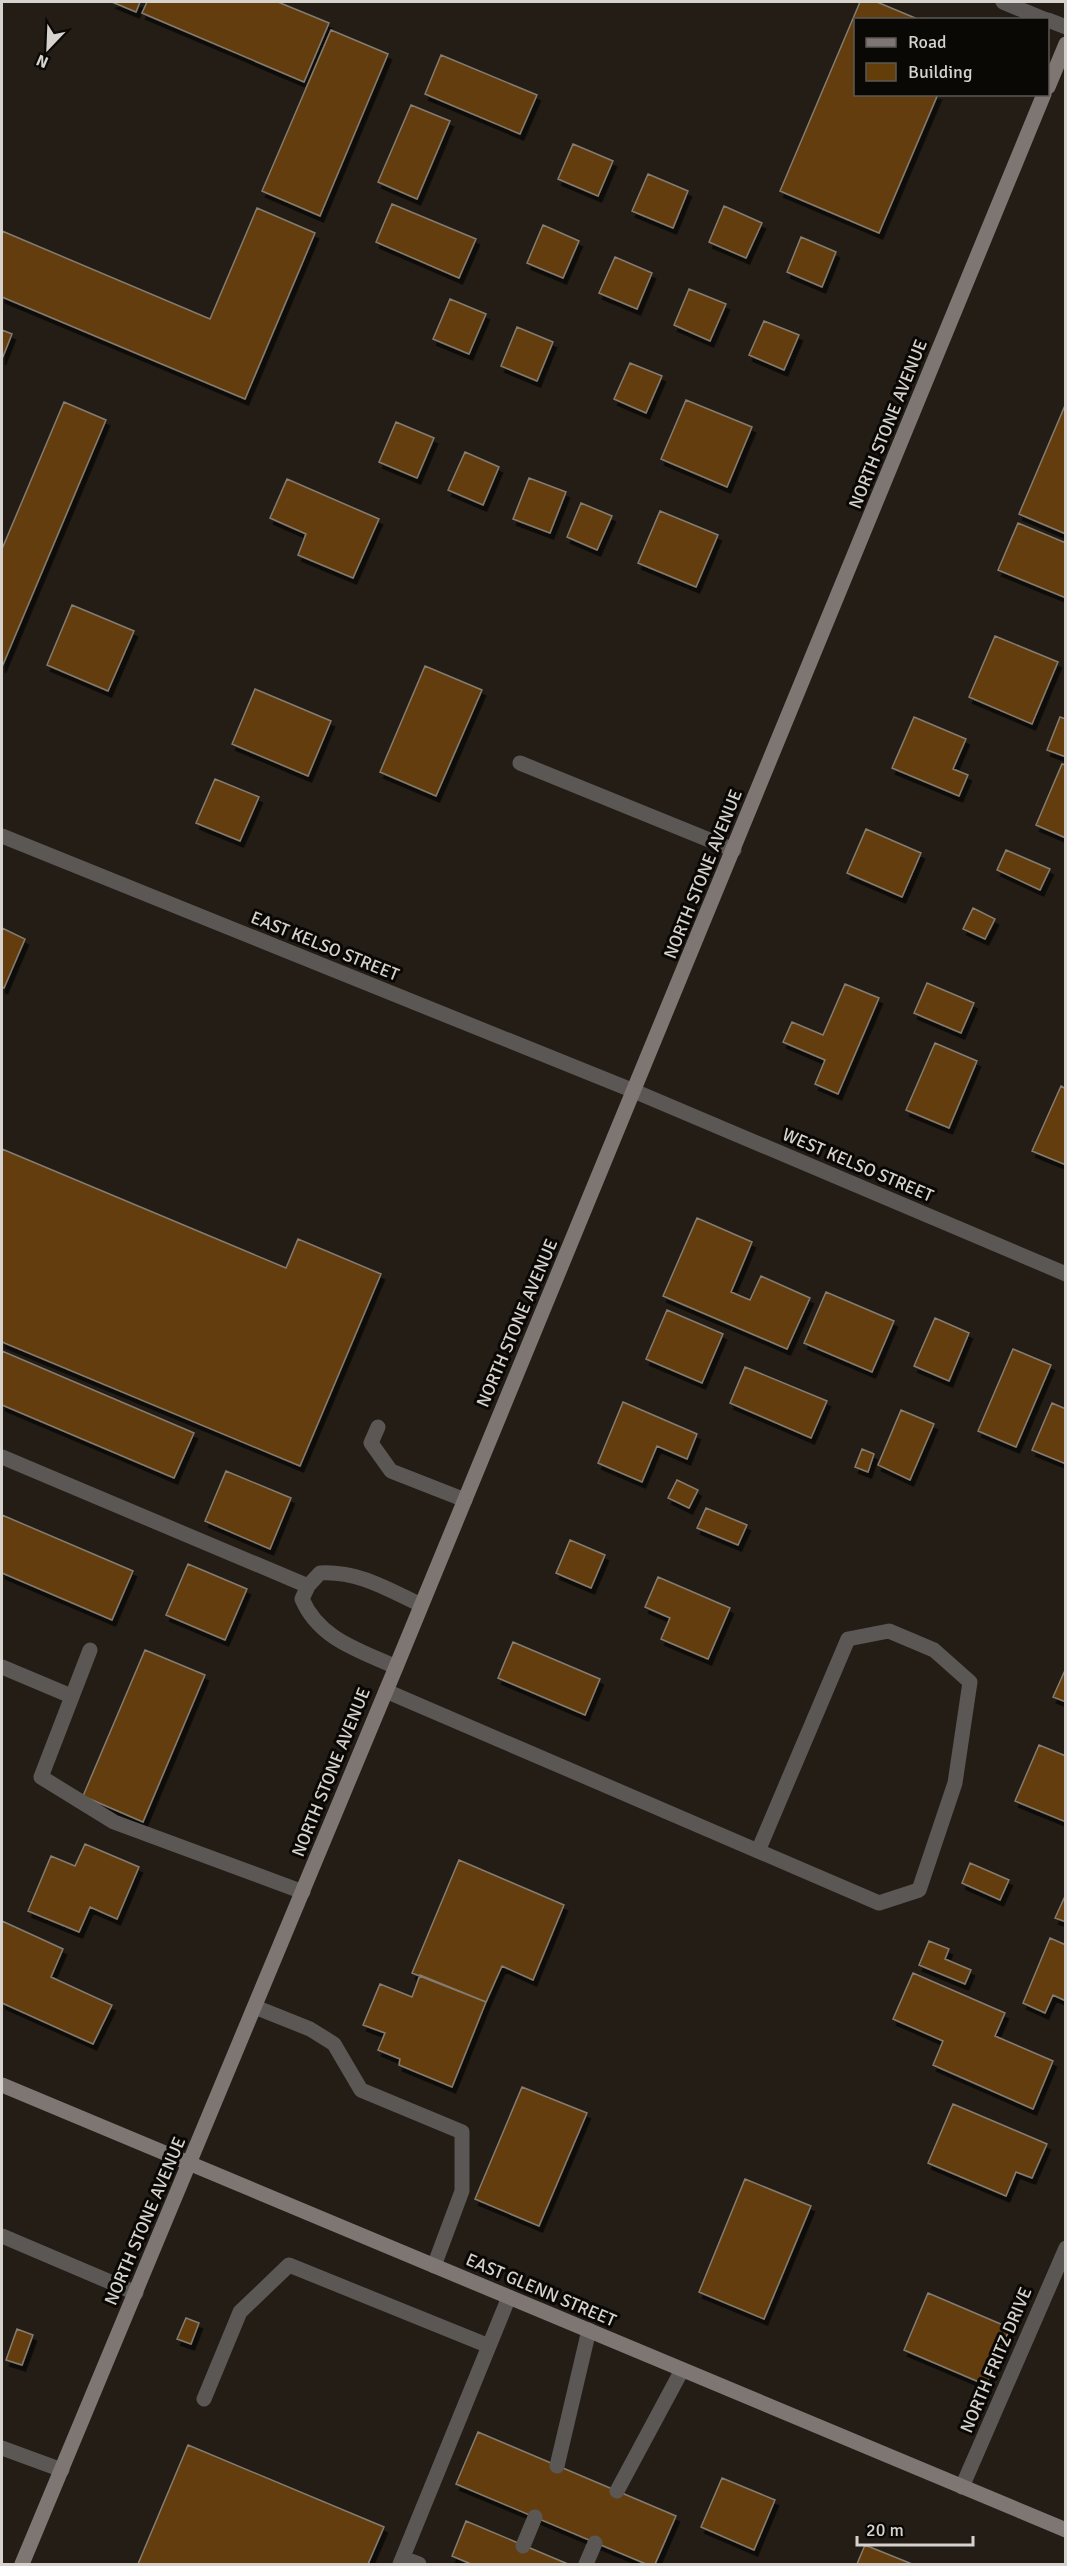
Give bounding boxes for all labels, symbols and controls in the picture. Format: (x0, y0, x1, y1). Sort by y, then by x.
north arrow (18, 18, 78, 78)
legend (854, 18, 1049, 96)
text: Road (908, 31, 947, 53)
text: N (33, 50, 52, 72)
text: Building (908, 61, 972, 83)
street label: NORTH STONE AVENUE (844, 336, 932, 512)
street label: NORTH STONE AVENUE (659, 786, 747, 962)
street label: EAST KELSO STREET (248, 906, 402, 986)
street label: WEST KELSO STREET (779, 1123, 937, 1207)
street label: NORTH STONE AVENUE (472, 1235, 562, 1411)
street label: NORTH STONE AVENUE (287, 1684, 375, 1860)
street label: NORTH STONE AVENUE (100, 2133, 190, 2309)
street label: EAST GLENN STREET (462, 2248, 620, 2332)
street label: NORTH FRITZ DRIVE (955, 2284, 1037, 2436)
scale bar (857, 2509, 972, 2547)
text: 20 m (866, 2519, 904, 2541)

